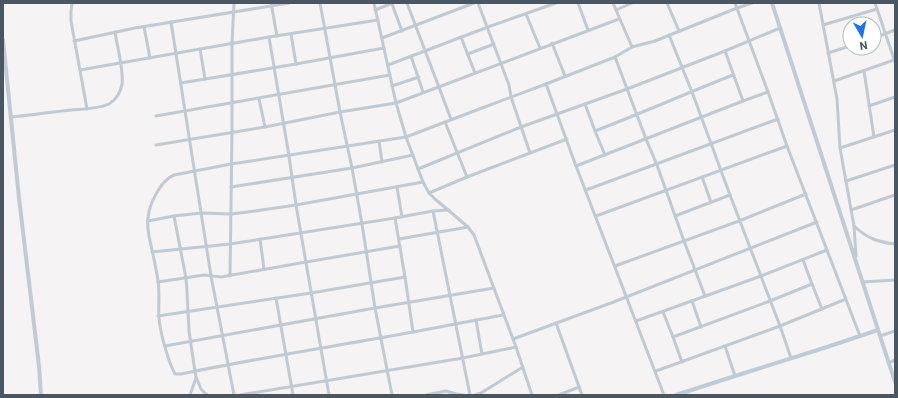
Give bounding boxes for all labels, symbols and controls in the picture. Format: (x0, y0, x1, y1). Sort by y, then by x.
north arrow (842, 16, 882, 56)
text: N (858, 38, 868, 52)

